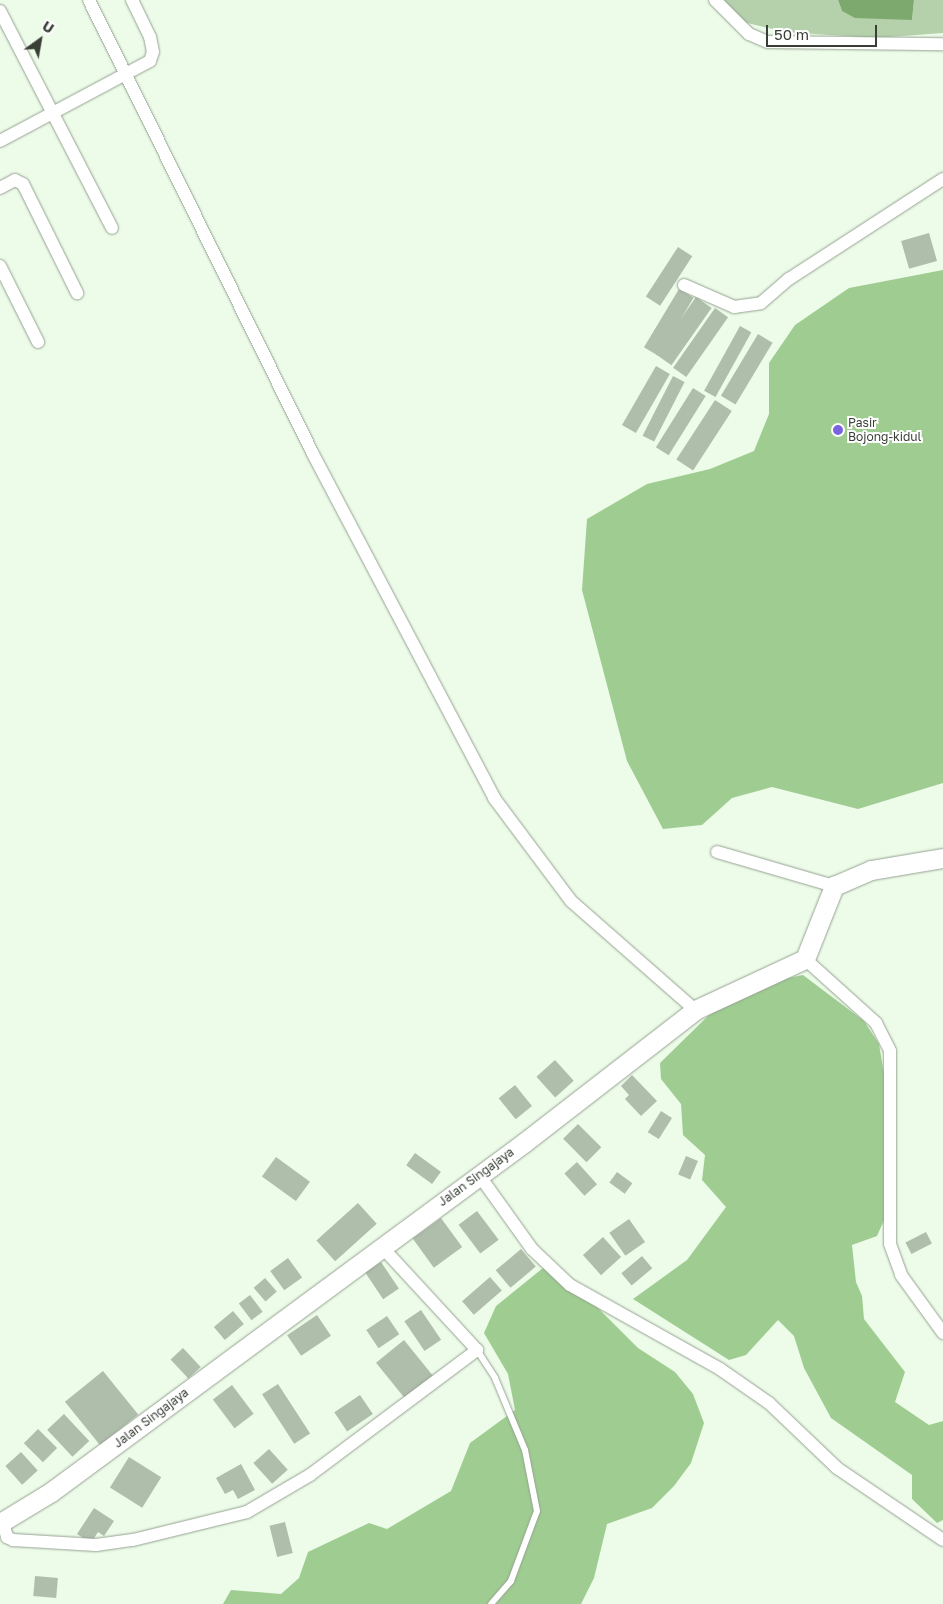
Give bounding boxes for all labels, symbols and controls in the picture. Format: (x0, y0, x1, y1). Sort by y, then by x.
north arrow (15, 15, 65, 65)
scale bar (768, 15, 879, 47)
text: U (39, 17, 57, 37)
text: 50 m (774, 25, 809, 43)
place label: Pasir Bojong-kidul (848, 416, 921, 444)
marker: Pasir Bojong-kidul (832, 424, 844, 436)
street label: Jalan Singajaya (435, 1145, 517, 1209)
street label: Jalan Singajaya (111, 1385, 191, 1451)

